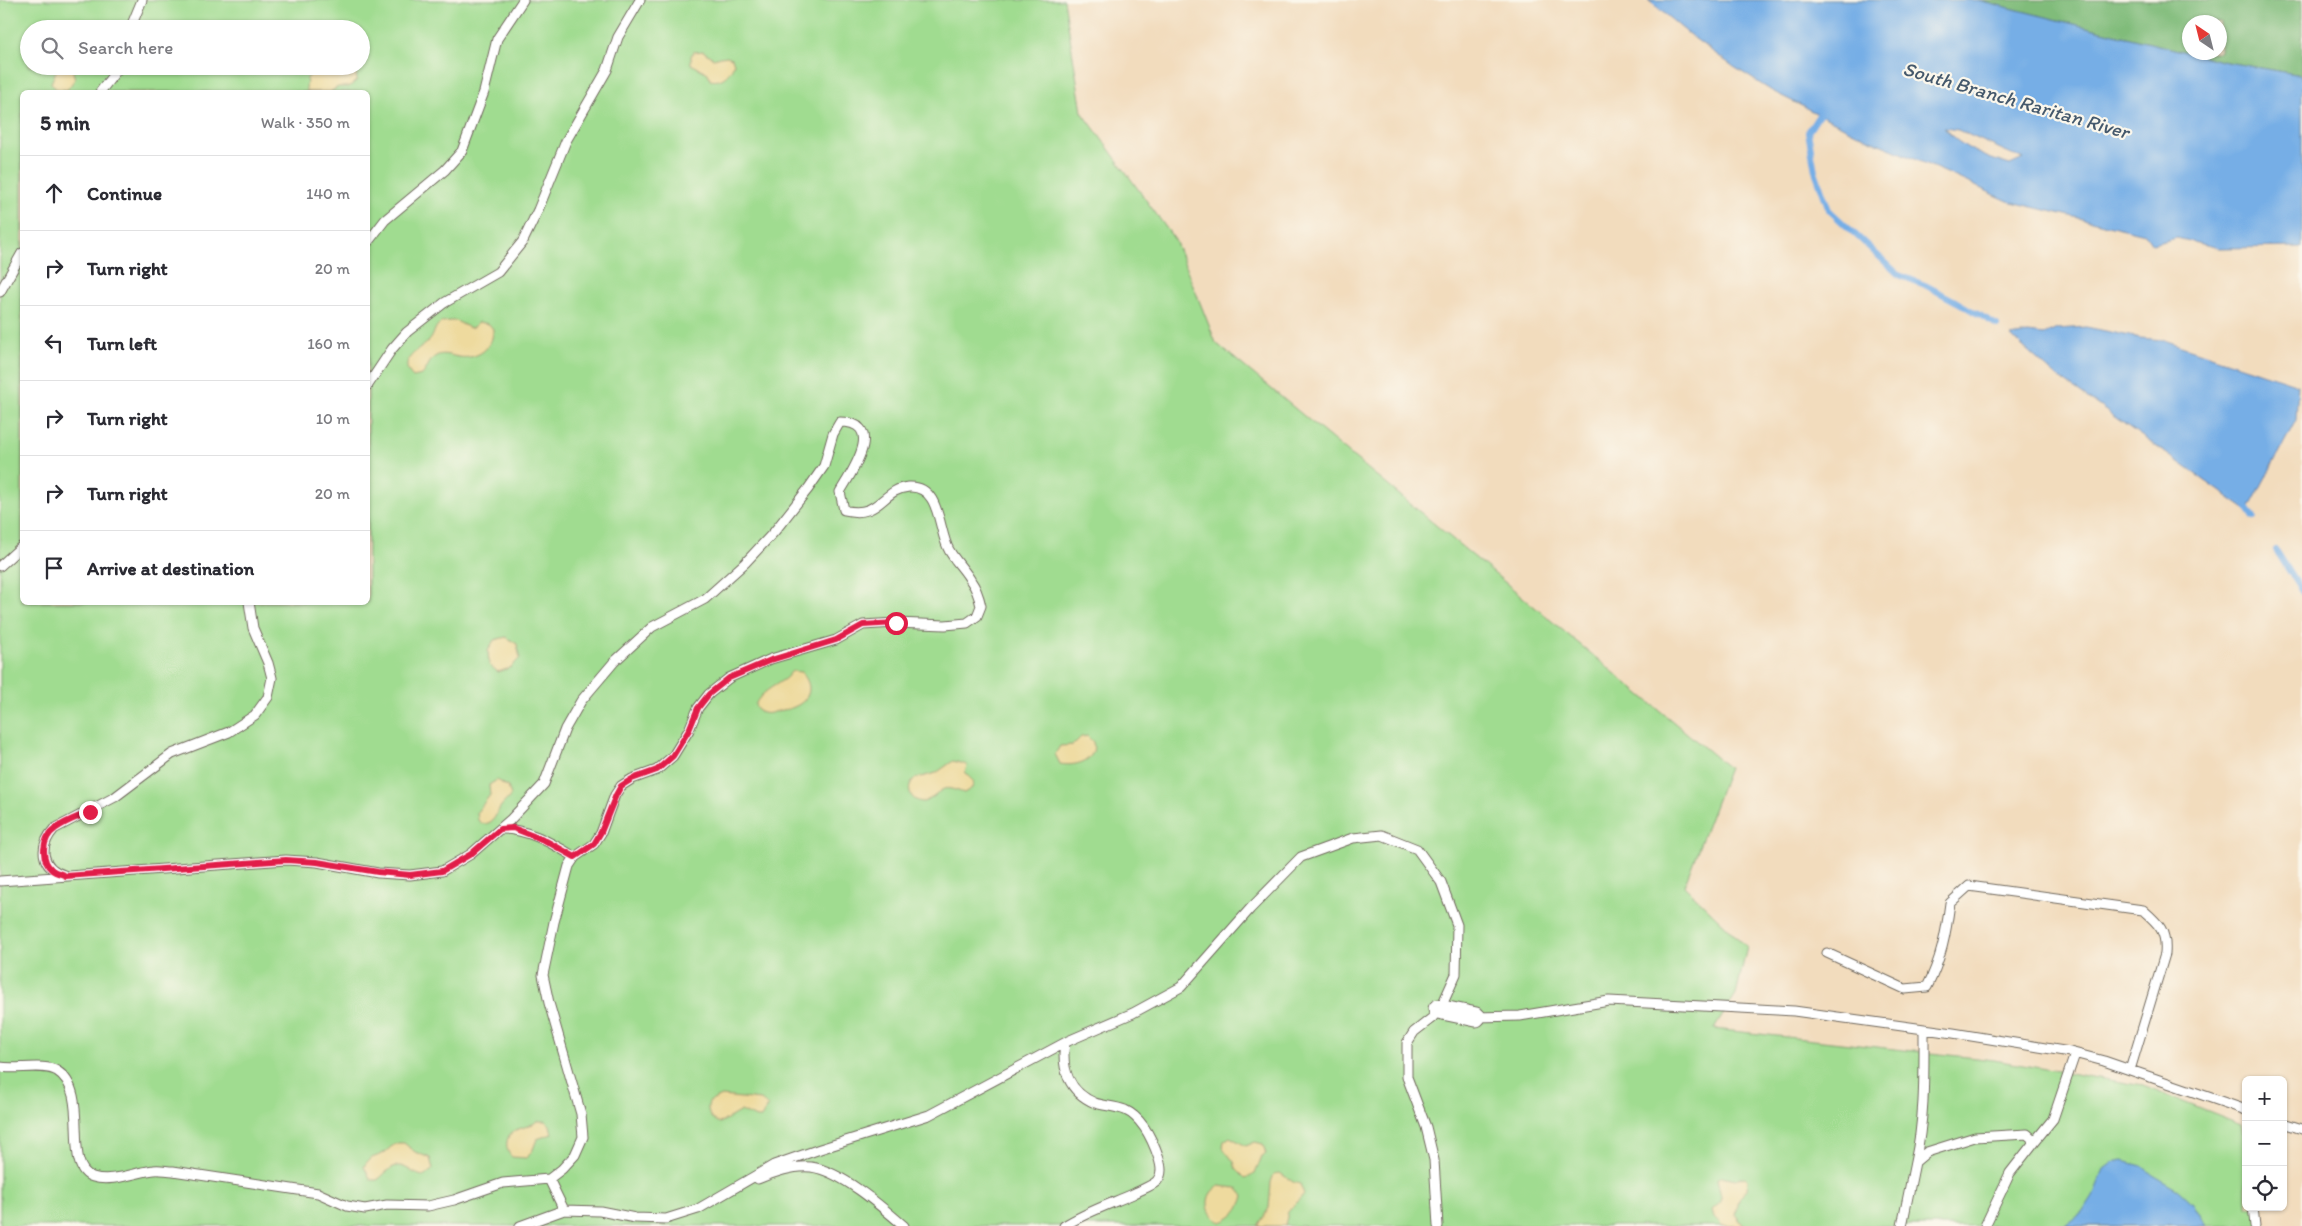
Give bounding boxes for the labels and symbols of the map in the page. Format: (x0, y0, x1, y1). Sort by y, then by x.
north arrow (2182, 15, 2227, 60)
water label: South Branch Raritan River (1900, 56, 2134, 144)
route start (885, 612, 908, 635)
route end (79, 801, 102, 824)

